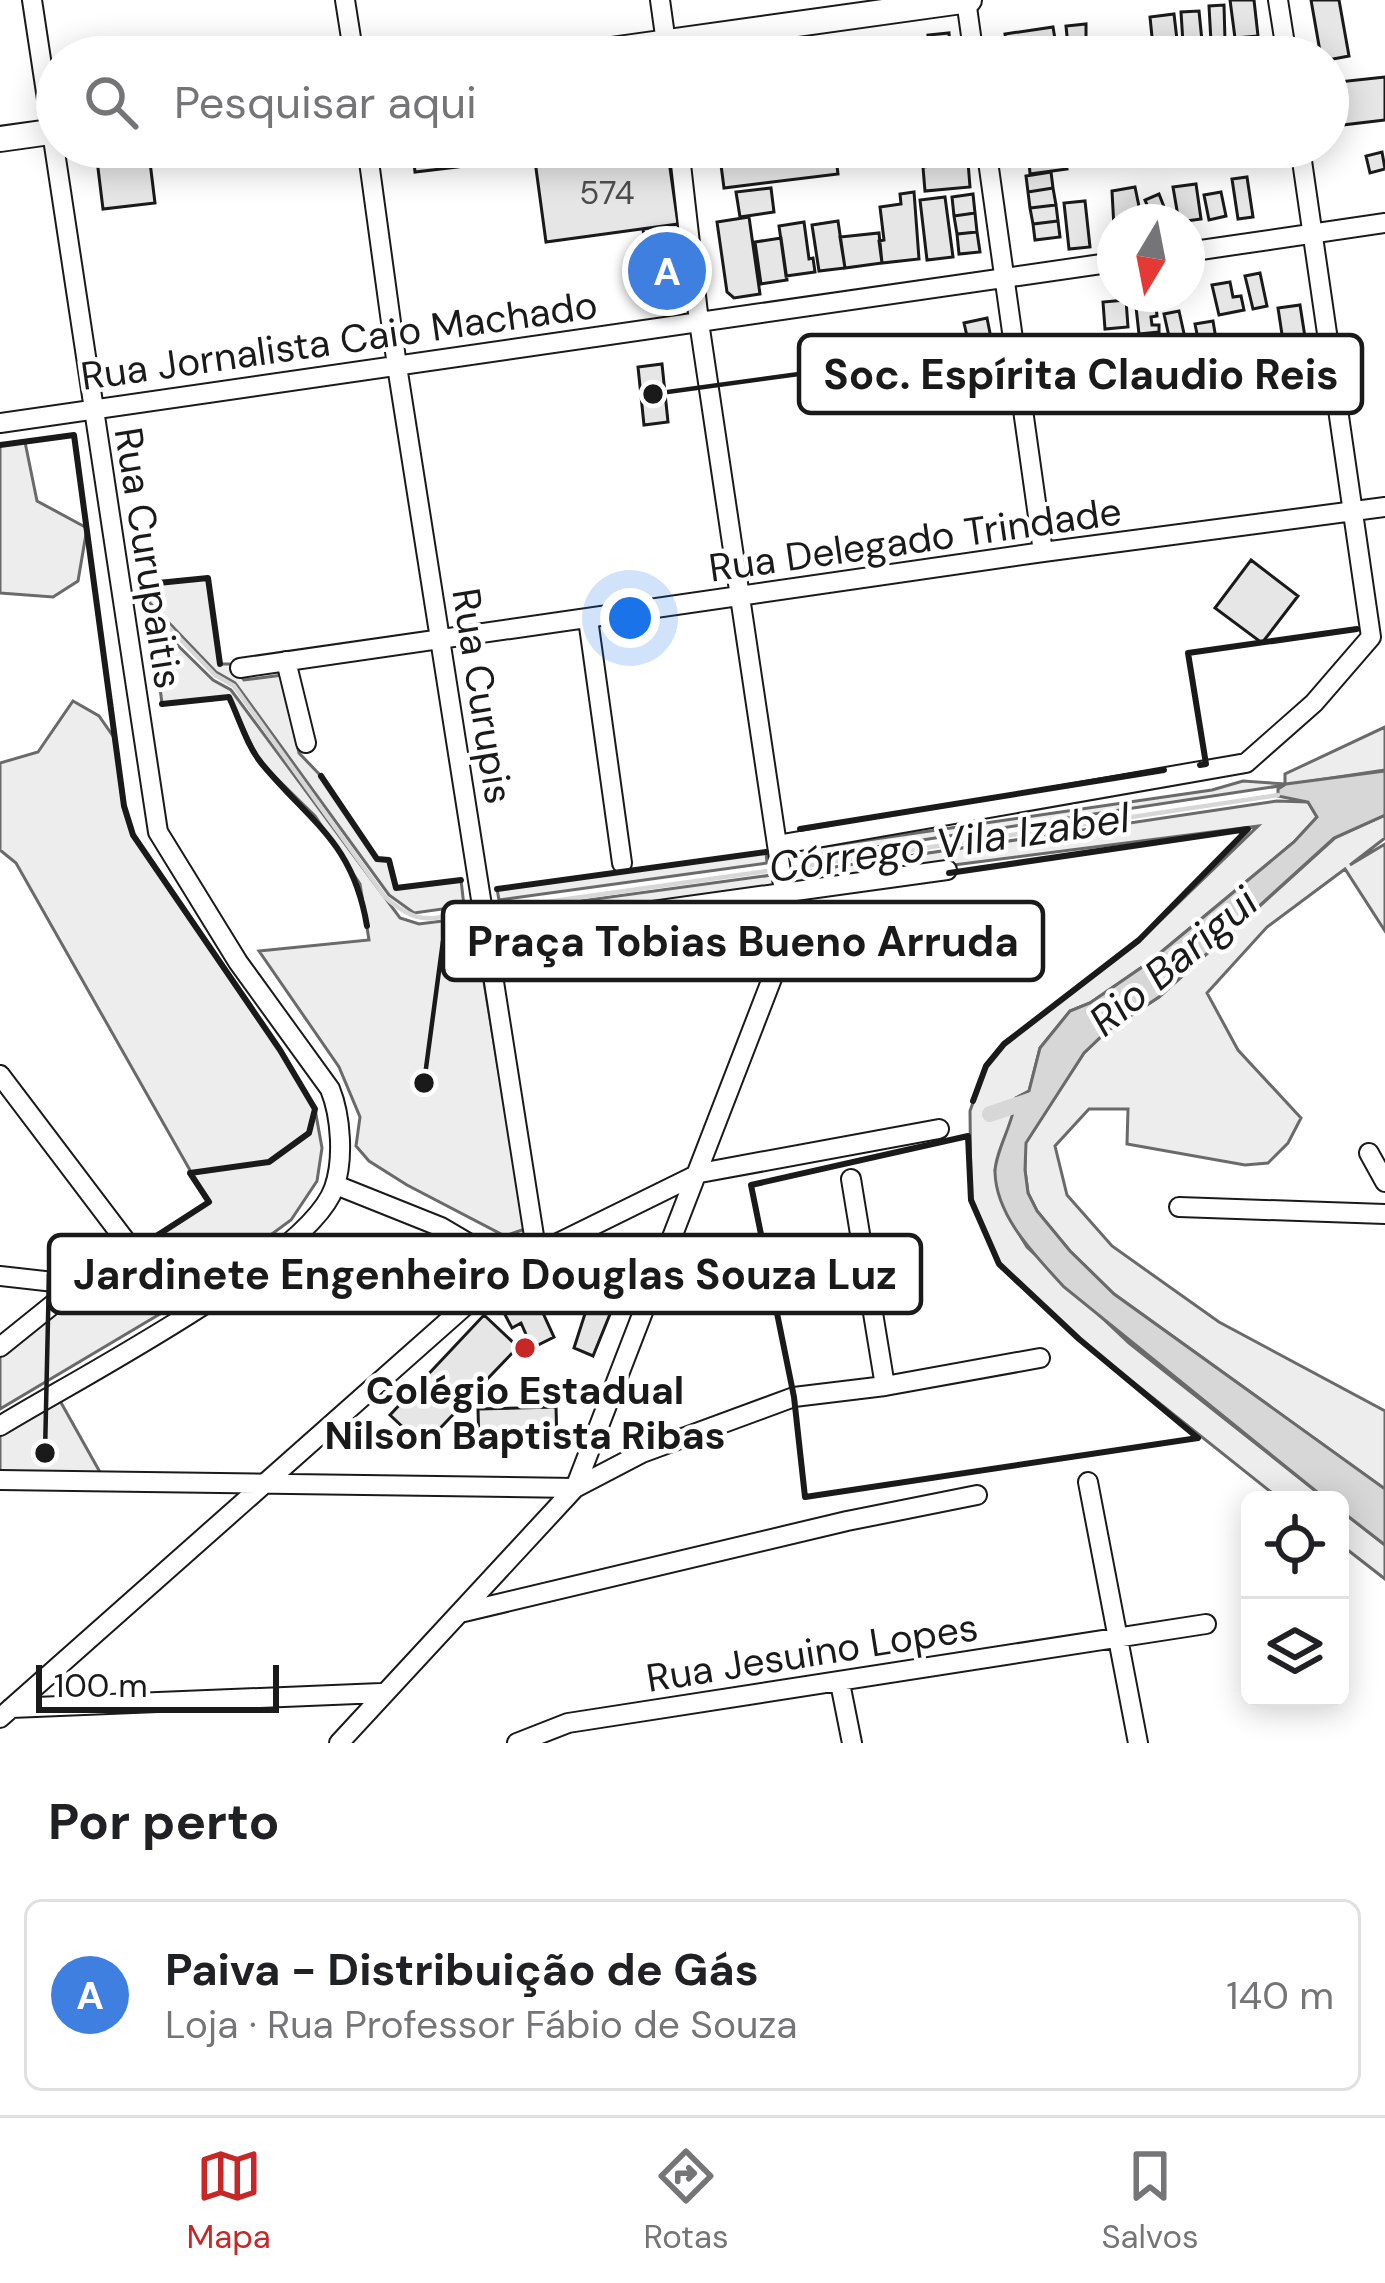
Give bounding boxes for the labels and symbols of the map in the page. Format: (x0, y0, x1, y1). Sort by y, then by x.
house number: 574 (579, 171, 635, 214)
north arrow (1097, 204, 1205, 312)
pin: A (628, 226, 706, 316)
street label: Rua Jornalista Caio Machado (78, 279, 601, 402)
callout: Soc. Espírita Claudio Reis (799, 335, 1362, 413)
text: Soc. Espírita Claudio Reis (823, 347, 1339, 402)
street label: Rua Curupaitis (103, 424, 194, 692)
street label: Rua Delegado Trindade (706, 485, 1125, 594)
street label: Rua Curupis (440, 585, 525, 808)
your location (600, 588, 660, 648)
water label: Córrego Vila Izabel (765, 790, 1133, 895)
water label: Rio Barigui (1078, 874, 1270, 1048)
callout: Praça Tobias Bueno Arruda (443, 902, 1043, 980)
text: Praça Tobias Bueno Arruda (467, 914, 1019, 969)
callout: Jardinete Engenheiro Douglas Souza Luz (49, 1235, 921, 1313)
text: Jardinete Engenheiro Douglas Souza Luz (73, 1247, 897, 1302)
marker: Colégio Estadual Nilson Baptista Ribas (512, 1335, 538, 1361)
place label: Colégio Estadual Nilson Baptista Ribas (325, 1365, 725, 1461)
street label: Rua Jesuino Lopes (643, 1601, 981, 1704)
scale bar (36, 1659, 279, 1712)

